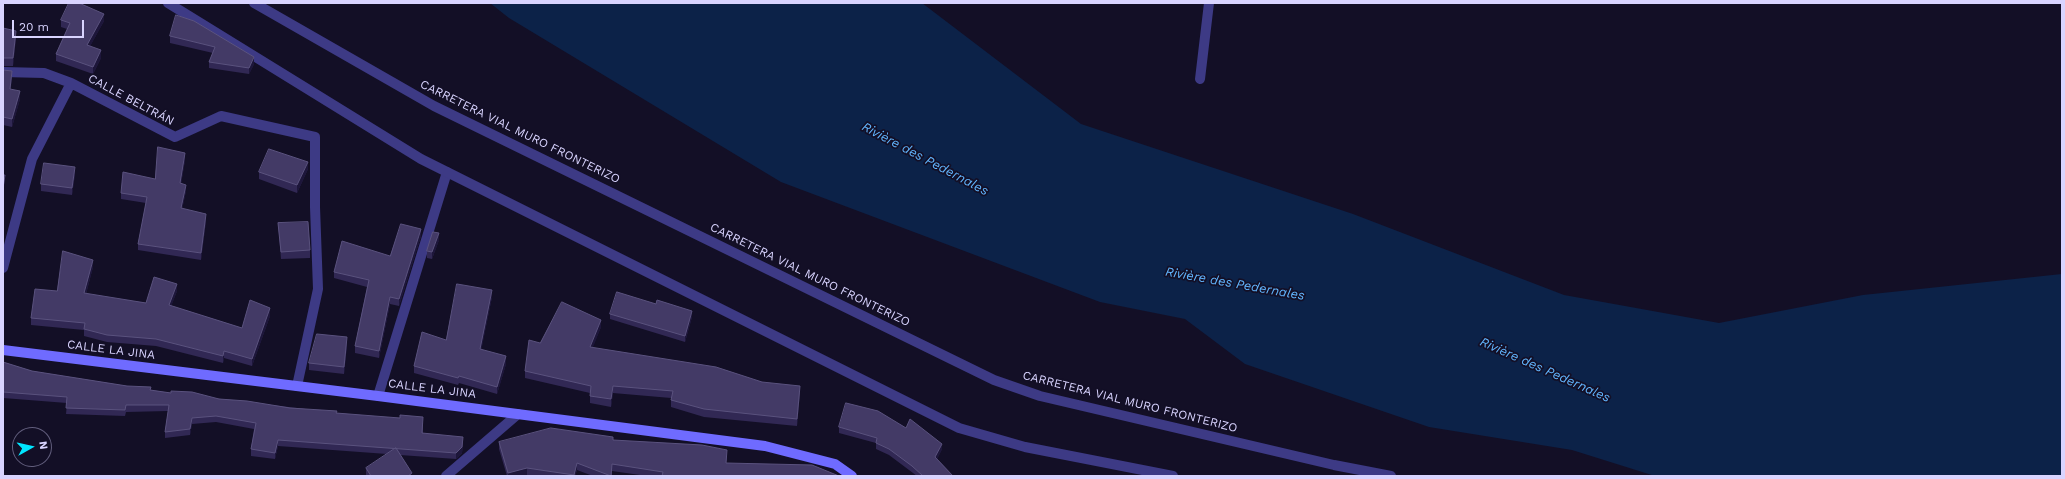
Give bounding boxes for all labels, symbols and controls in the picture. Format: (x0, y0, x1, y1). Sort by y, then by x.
scale bar (14, 12, 86, 38)
text: 20 m (19, 20, 49, 34)
street label: CALLE BELTRÁN (86, 71, 176, 129)
street label: CARRETERA VIAL MURO FRONTERIZO (418, 77, 622, 187)
water label: Rivière des Pedernales (859, 119, 991, 199)
street label: CARRETERA VIAL MURO FRONTERIZO (708, 220, 912, 330)
water label: Rivière des Pedernales (1164, 264, 1306, 304)
water label: Rivière des Pedernales (1477, 334, 1613, 406)
street label: CALLE LA JINA (66, 337, 156, 363)
street label: CARRETERA VIAL MURO FRONTERIZO (1021, 368, 1239, 436)
street label: CALLE LA JINA (387, 376, 477, 402)
north arrow (12, 427, 52, 467)
text: N (36, 440, 50, 450)

